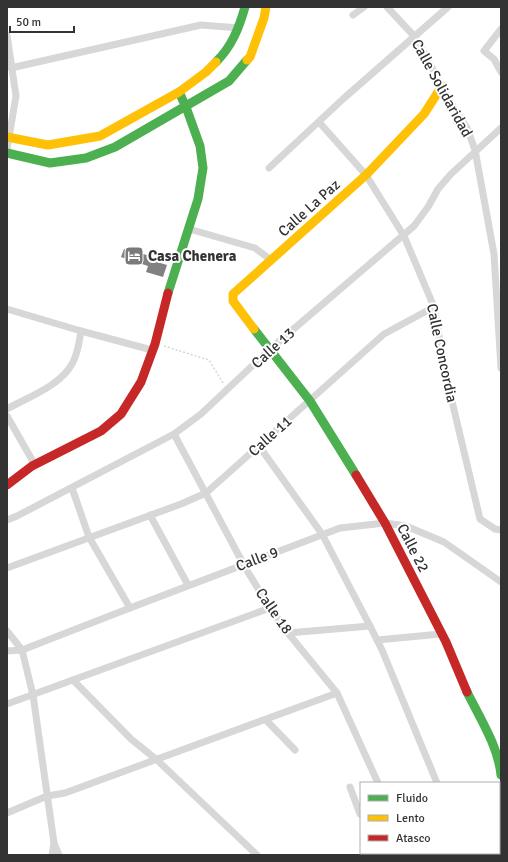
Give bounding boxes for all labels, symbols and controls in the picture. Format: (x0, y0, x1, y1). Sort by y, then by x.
scale bar (10, 8, 74, 34)
text: 50 m (16, 15, 41, 30)
street label: Calle Solidaridad (408, 36, 476, 140)
street label: Calle La Paz (274, 175, 344, 240)
hotel icon: Casa Chenera (123, 245, 145, 267)
place label: Casa Chenera (148, 247, 237, 265)
street label: Calle Concordia (423, 302, 461, 404)
street label: Calle 13 (248, 324, 298, 372)
street label: Calle 11 (245, 412, 295, 460)
street label: Calle 22 (393, 521, 433, 575)
street label: Calle 9 (233, 543, 281, 575)
street label: Calle 18 (252, 585, 296, 637)
legend (360, 782, 500, 854)
text: Fluido (396, 791, 428, 806)
text: Lento (396, 811, 425, 826)
text: Atasco (396, 831, 431, 846)

